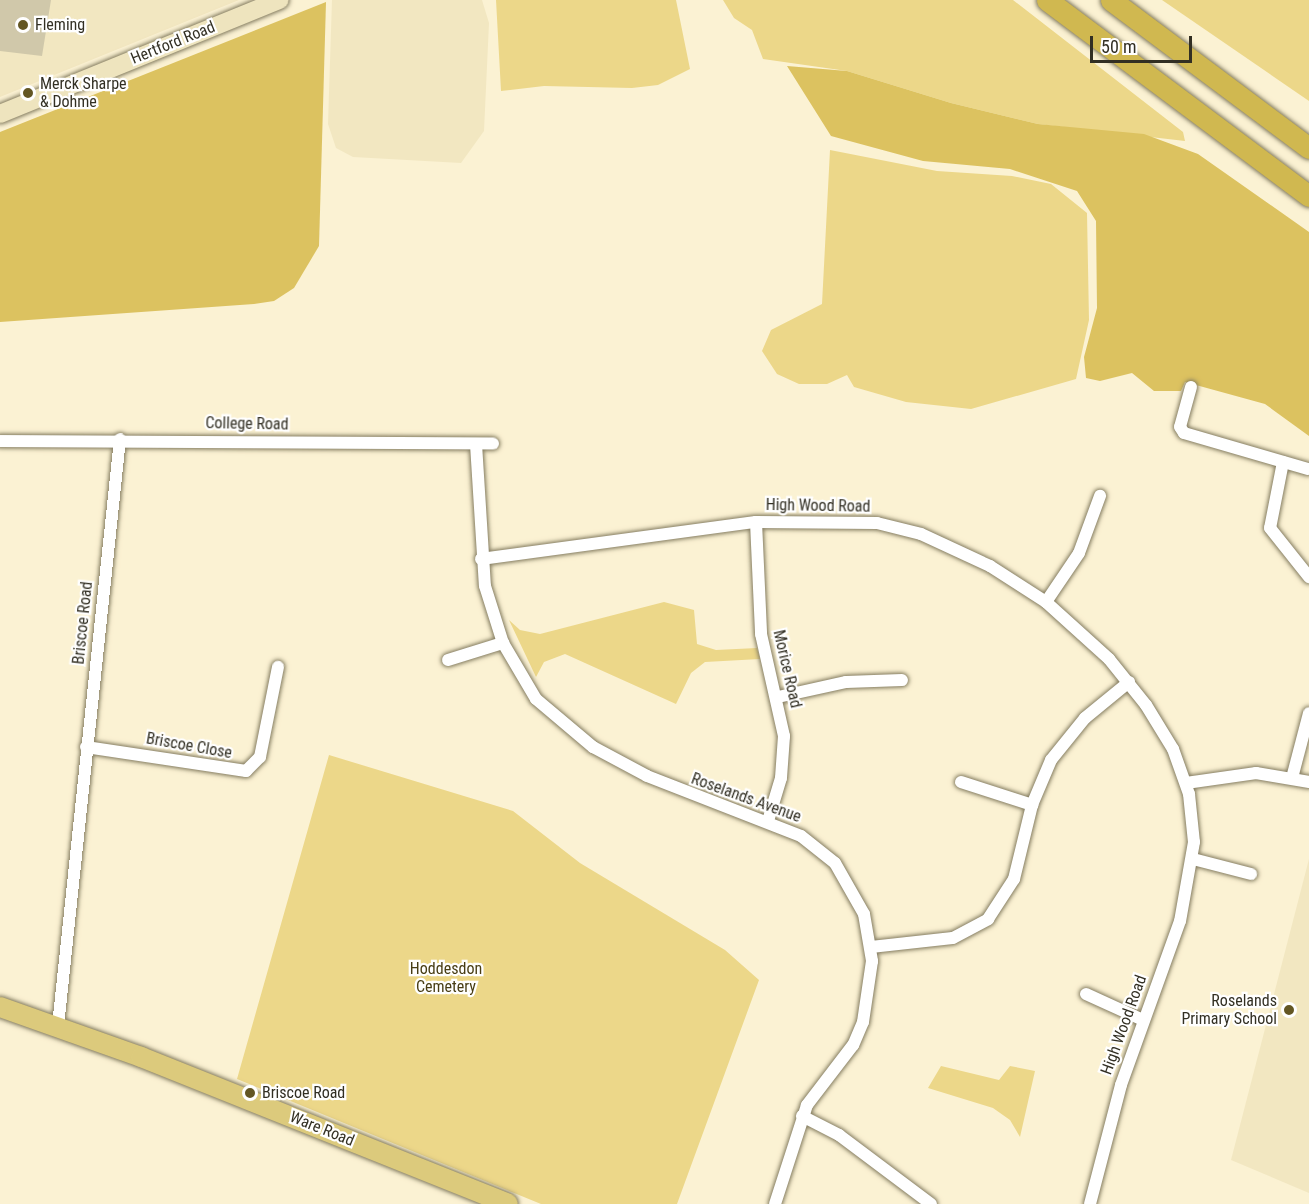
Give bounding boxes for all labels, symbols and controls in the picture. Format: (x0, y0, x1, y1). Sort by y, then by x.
place label: Fleming (35, 15, 85, 35)
street label: Hertford Road (128, 17, 218, 69)
marker: Fleming (16, 18, 30, 32)
scale bar (1093, 24, 1195, 62)
text: 50 m (1101, 36, 1136, 57)
place label: Merck Sharpe & Dohme (40, 74, 127, 112)
marker: Merck Sharpe & Dohme (21, 86, 35, 100)
street label: College Road (205, 414, 289, 434)
street label: High Wood Road (766, 495, 870, 517)
street label: Briscoe Road (69, 581, 97, 665)
street label: Morice Road (769, 628, 805, 710)
street label: Briscoe Close (145, 729, 233, 763)
street label: Roselands Avenue (689, 769, 803, 827)
park label: Hoddesdon Cemetery (410, 959, 482, 997)
street label: High Wood Road (1097, 973, 1151, 1077)
place label: Roselands Primary School (1181, 991, 1277, 1029)
marker: Roselands Primary School (1282, 1003, 1296, 1017)
place label: Briscoe Road (262, 1083, 345, 1103)
marker: Briscoe Road (243, 1086, 257, 1100)
street label: Ware Road (287, 1107, 357, 1151)

